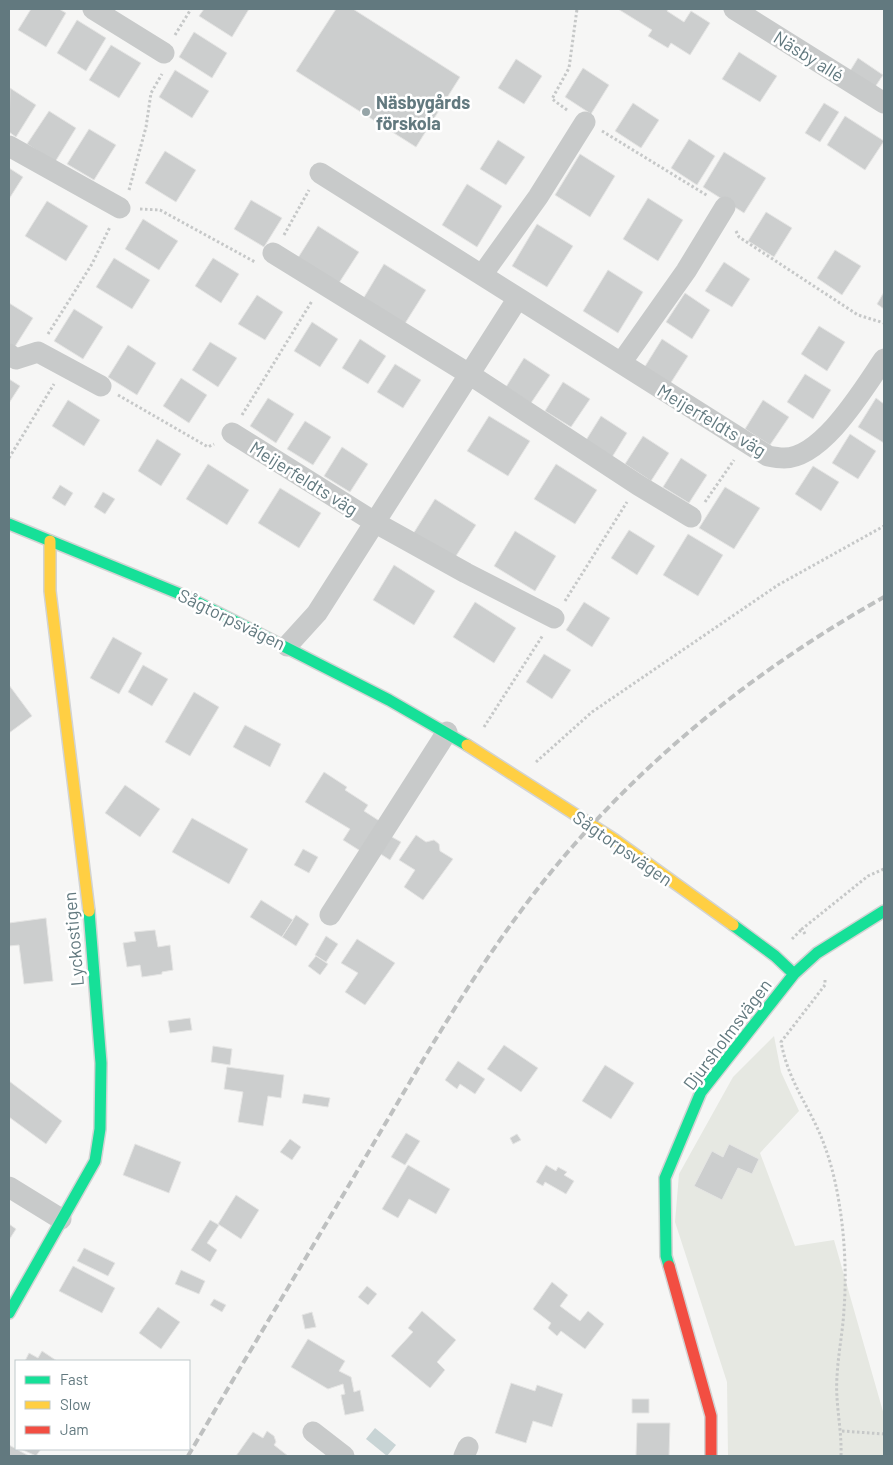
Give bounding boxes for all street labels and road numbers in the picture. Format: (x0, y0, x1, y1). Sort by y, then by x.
street label: Näsby allé (770, 26, 848, 86)
street label: Meijerfeldts väg (654, 379, 770, 461)
street label: Meijerfeldts väg (246, 436, 362, 520)
street label: Sågtorpsvägen (175, 584, 289, 654)
street label: Sågtorpsvägen (569, 806, 677, 890)
street label: Lyckostigen (58, 891, 88, 987)
street label: Djursholmsvägen (678, 974, 776, 1094)

